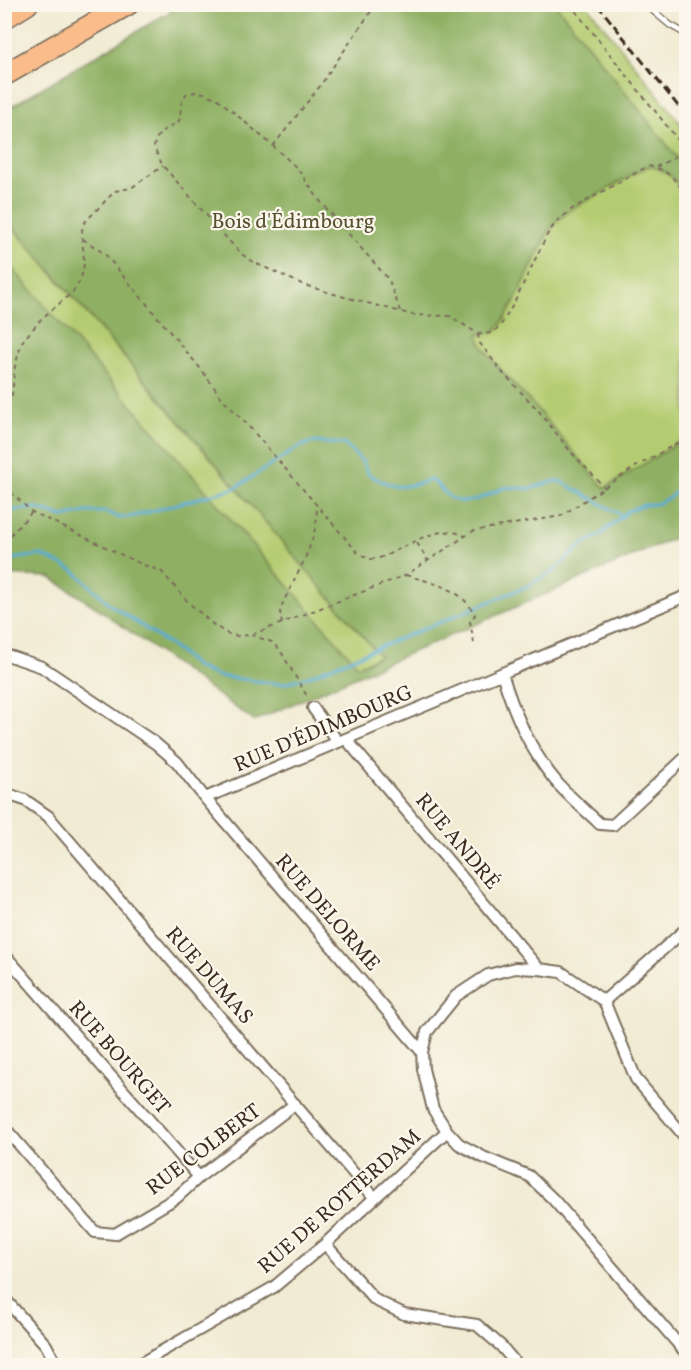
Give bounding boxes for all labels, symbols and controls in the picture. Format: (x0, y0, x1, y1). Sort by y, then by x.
park label: Bois d'Édimbourg (212, 208, 374, 237)
street label: RUE D'ÉDIMBOURG (230, 679, 417, 780)
street label: RUE ANDRÉ (408, 787, 506, 896)
street label: RUE DELORME (268, 848, 386, 978)
street label: RUE DUMAS (158, 921, 259, 1031)
street label: RUE BOURGET (61, 995, 176, 1121)
street label: RUE COLBERT (141, 1097, 267, 1203)
street label: RUE DE ROTTERDAM (252, 1123, 428, 1281)

